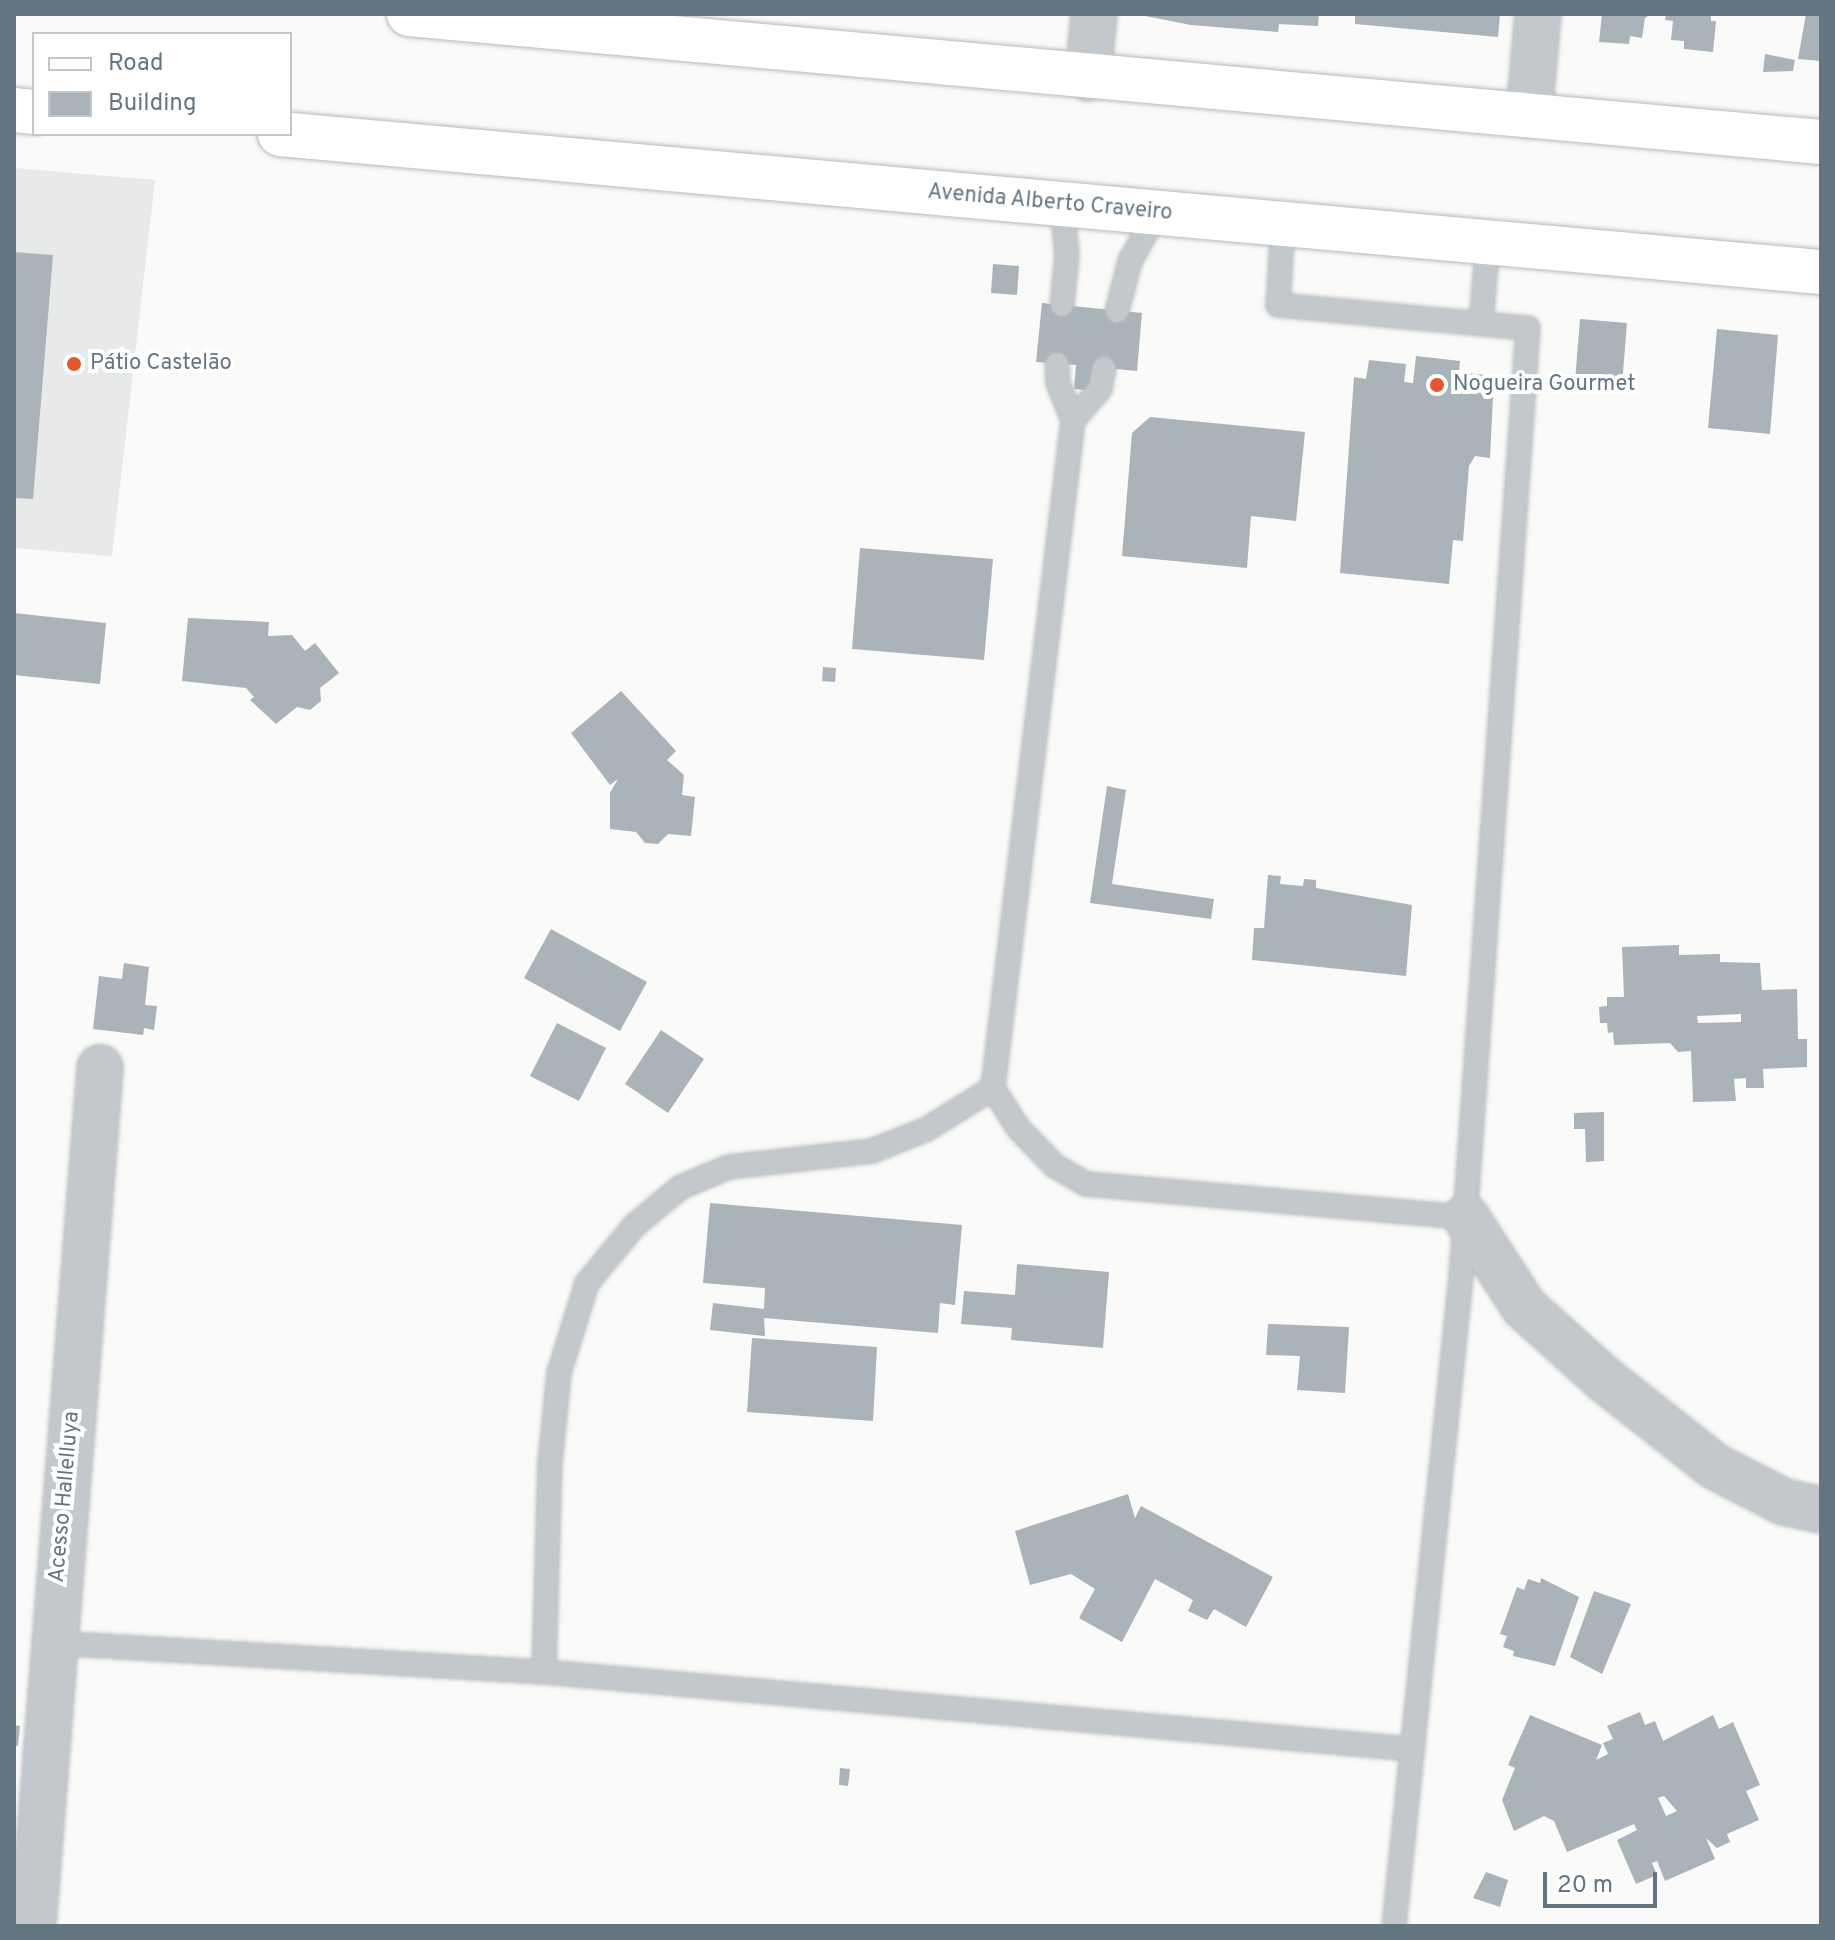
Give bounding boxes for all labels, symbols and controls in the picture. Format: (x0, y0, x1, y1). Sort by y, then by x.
legend (32, 32, 292, 136)
text: Road (108, 49, 164, 79)
text: Building (108, 89, 197, 119)
street label: Avenida Alberto Craveiro (926, 179, 1174, 227)
place label: Pátio Castelão (90, 351, 232, 377)
marker: Pátio Castelão (65, 355, 83, 373)
place label: Nogueira Gourmet (1453, 372, 1635, 398)
marker: Nogueira Gourmet (1428, 376, 1446, 394)
street label: Acesso Hallelluya (44, 1410, 86, 1584)
scale bar (1547, 1856, 1661, 1906)
text: 20 m (1557, 1871, 1613, 1901)

